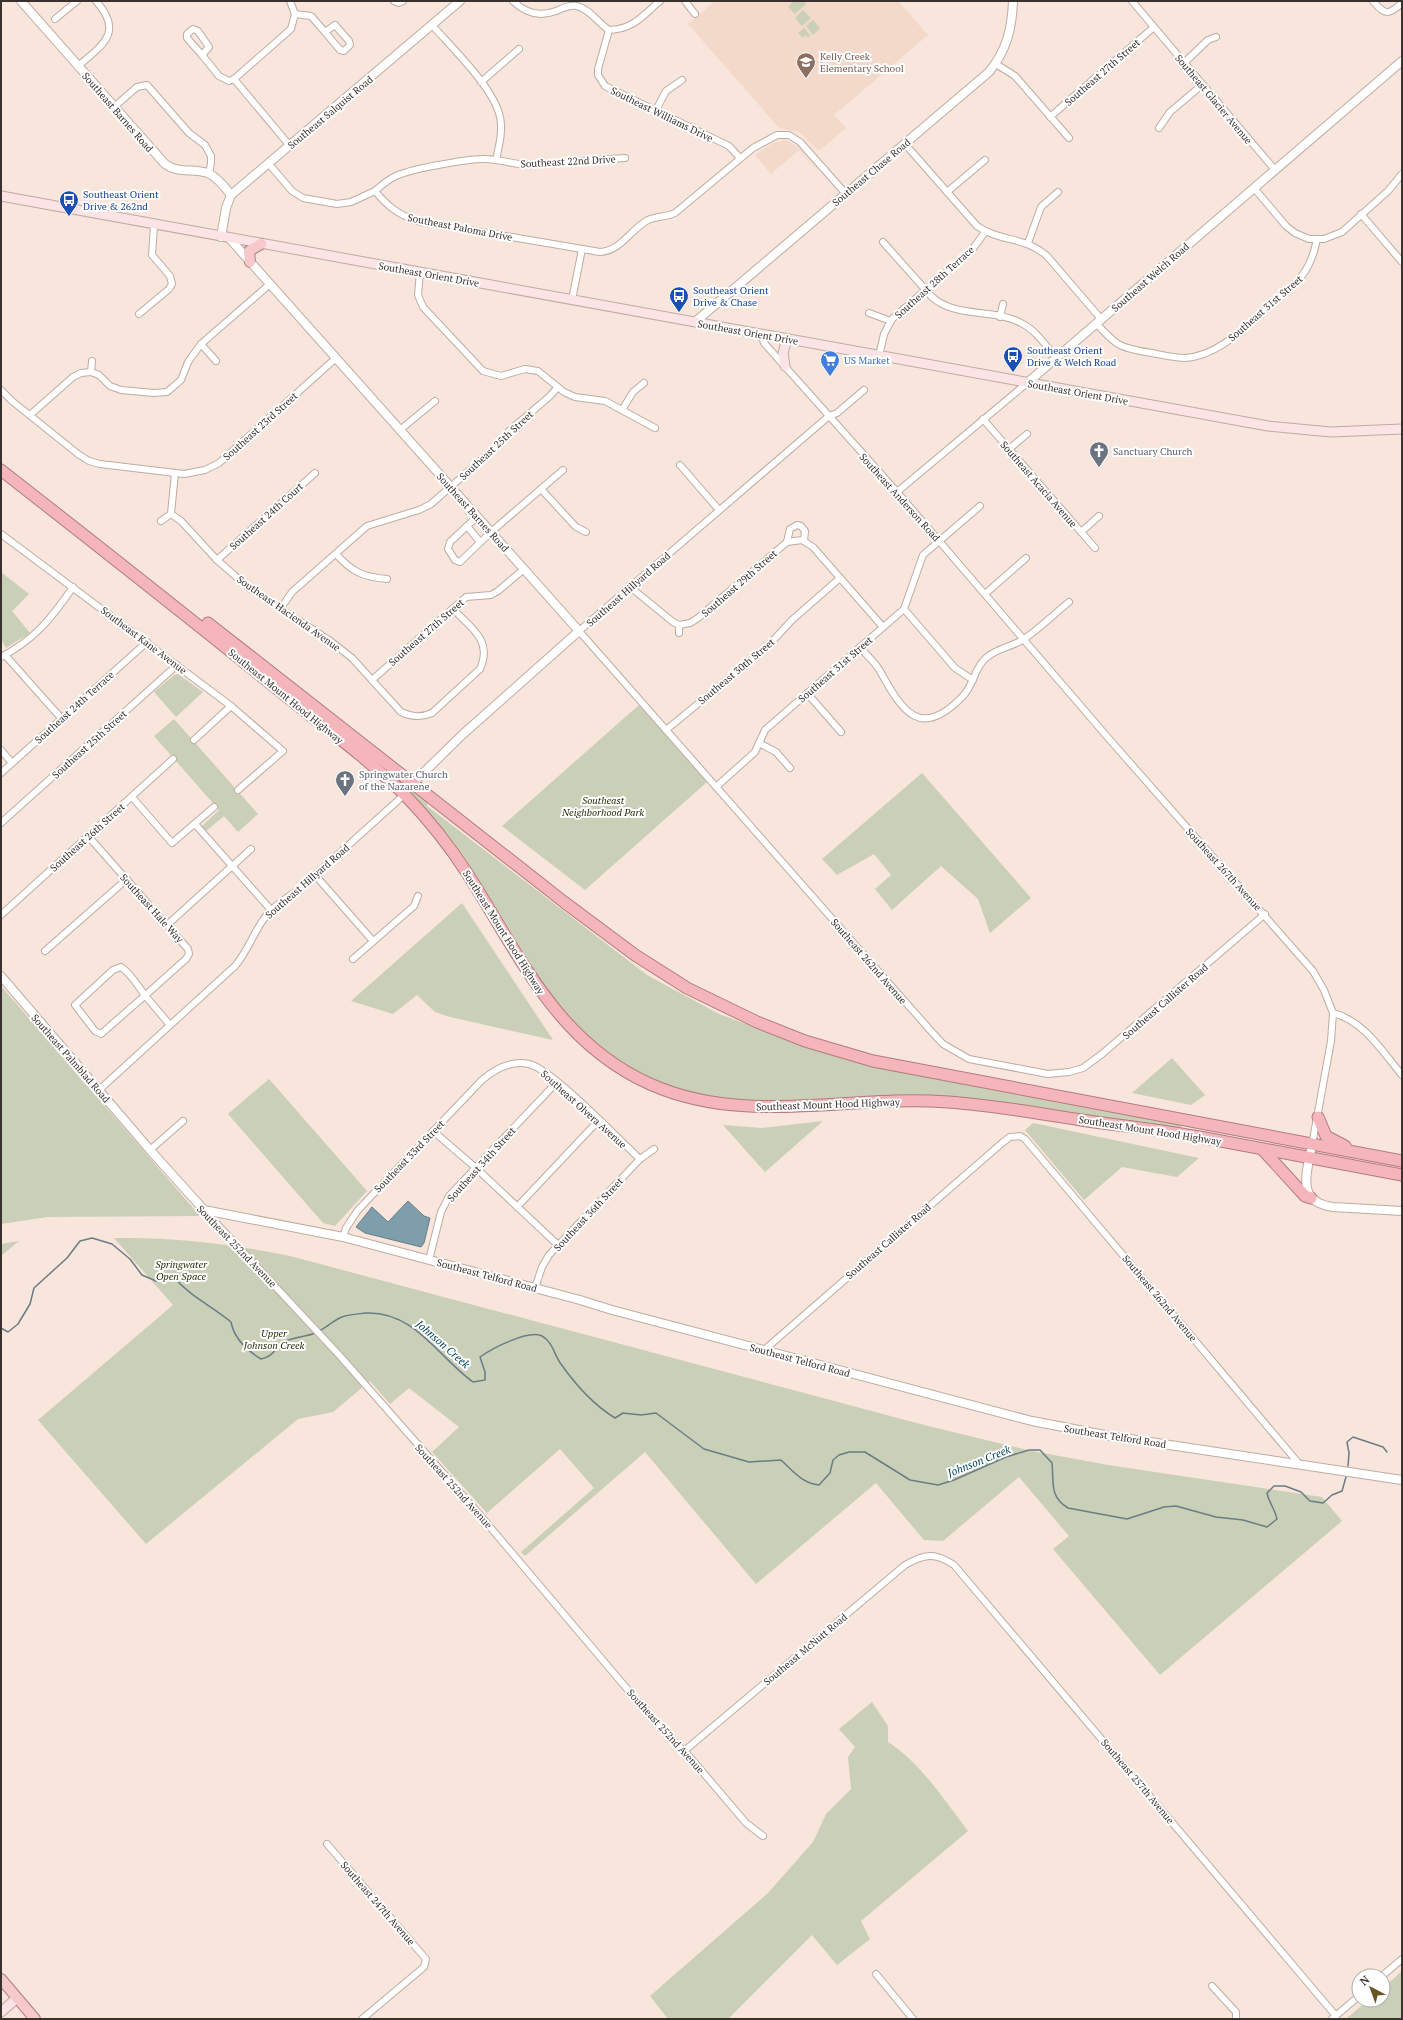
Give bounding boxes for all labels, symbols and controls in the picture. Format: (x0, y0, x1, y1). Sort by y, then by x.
street label: Southeast 27th Street (1062, 36, 1143, 109)
place label: Kelly Creek Elementary School (820, 50, 904, 75)
school or university icon: Kelly Creek Elementary School (795, 51, 817, 79)
street label: Southeast Glacier Avenue (1172, 52, 1255, 147)
street label: Southeast Barnes Road (79, 70, 156, 155)
street label: Southeast Salquist Road (285, 73, 376, 152)
street label: Southeast Williams Drive (608, 84, 715, 145)
street label: Southeast Chase Road (830, 136, 913, 209)
street label: Southeast 22nd Drive (520, 153, 616, 170)
place label: Southeast Orient Drive & 262nd (83, 188, 159, 213)
bus stop icon: Southeast Orient Drive & 262nd (58, 189, 80, 217)
street label: Southeast Paloma Drive (407, 211, 513, 244)
street label: Southeast Welch Road (1109, 240, 1192, 315)
street label: Southeast 28th Terrace (892, 243, 977, 321)
street label: Southeast Orient Drive (378, 259, 480, 290)
street label: Southeast 31st Street (1225, 272, 1305, 344)
place label: Southeast Orient Drive & Chase (693, 284, 769, 309)
bus stop icon: Southeast Orient Drive & Chase (668, 285, 690, 313)
street label: Southeast Orient Drive (697, 317, 799, 348)
place label: Southeast Orient Drive & Welch Road (1027, 344, 1117, 369)
bus stop icon: Southeast Orient Drive & Welch Road (1002, 345, 1024, 373)
supermarket icon: US Market (819, 349, 841, 377)
place label: US Market (844, 354, 890, 367)
street label: Southeast Orient Drive (1027, 377, 1129, 408)
street label: Southeast 23rd Street (220, 389, 301, 463)
street label: Southeast 25th Street (457, 408, 536, 483)
street label: Southeast Acacia Avenue (997, 438, 1080, 530)
church icon: Sanctuary Church (1088, 440, 1110, 468)
place label: Sanctuary Church (1113, 445, 1193, 458)
street label: Southeast Anderson Road (857, 451, 943, 544)
street label: Southeast Barnes Road (434, 470, 512, 555)
street label: Southeast 24th Court (227, 480, 306, 553)
street label: Southeast 29th Street (699, 547, 780, 620)
street label: Southeast Hillyard Road (584, 549, 673, 629)
street label: Southeast Hacienda Avenue (234, 573, 343, 654)
street label: Southeast 27th Street (386, 596, 467, 669)
street label: Southeast Kane Avenue (98, 604, 189, 677)
street label: Southeast 31st Street (795, 633, 875, 705)
street label: Southeast 30th Street (695, 635, 778, 707)
street label: Southeast Mount Hood Highway (226, 646, 346, 747)
street label: Southeast 24th Terrace (32, 668, 117, 746)
street label: Southeast 25th Street (49, 707, 130, 781)
place label: Springwater Church of the Nazarene (359, 768, 448, 793)
church icon: Springwater Church of the Nazarene (334, 769, 356, 797)
park label: Southeast Neighborhood Park (561, 794, 644, 819)
street label: Southeast 26th Street (47, 800, 128, 874)
street label: Southeast 267th Avenue (1183, 825, 1264, 913)
street label: Southeast Hillyard Road (263, 841, 352, 921)
street label: Southeast Mount Hood Highway (460, 868, 548, 998)
street label: Southeast Hale Way (117, 871, 187, 946)
street label: Southeast 262nd Avenue (828, 916, 909, 1007)
street label: Southeast Callister Road (1120, 960, 1211, 1042)
street label: Southeast Palmblad Road (29, 1011, 113, 1106)
street label: Southeast Olvera Avenue (538, 1067, 629, 1151)
street label: Southeast Mount Hood Highway (756, 1095, 901, 1114)
street label: Southeast Mount Hood Highway (1078, 1113, 1223, 1148)
street label: Southeast 33rd Street (371, 1117, 448, 1195)
street label: Southeast 34th Street (444, 1124, 519, 1204)
street label: Southeast 36th Street (551, 1175, 626, 1254)
street label: Southeast Callister Road (843, 1200, 934, 1282)
street label: Southeast 252nd Avenue (194, 1203, 279, 1290)
street label: Southeast 262nd Avenue (1120, 1252, 1200, 1344)
street label: Southeast Telford Road (435, 1256, 539, 1295)
park label: Springwater Open Space (155, 1258, 208, 1283)
water label: Johnson Creek (412, 1316, 473, 1372)
park label: Upper Johnson Creek (243, 1327, 305, 1352)
street label: Southeast Telford Road (748, 1341, 852, 1380)
street label: Southeast Telford Road (1063, 1422, 1167, 1451)
street label: Southeast 252nd Avenue (412, 1441, 495, 1531)
water label: Johnson Creek (945, 1442, 1013, 1480)
street label: Southeast McNutt Road (761, 1610, 850, 1688)
street label: Southeast 252nd Avenue (624, 1686, 707, 1776)
street label: Southeast 257th Avenue (1098, 1736, 1177, 1826)
street label: Southeast 247th Avenue (338, 1859, 418, 1948)
north arrow (1351, 1968, 1391, 2008)
text: N (1357, 1972, 1373, 1988)

